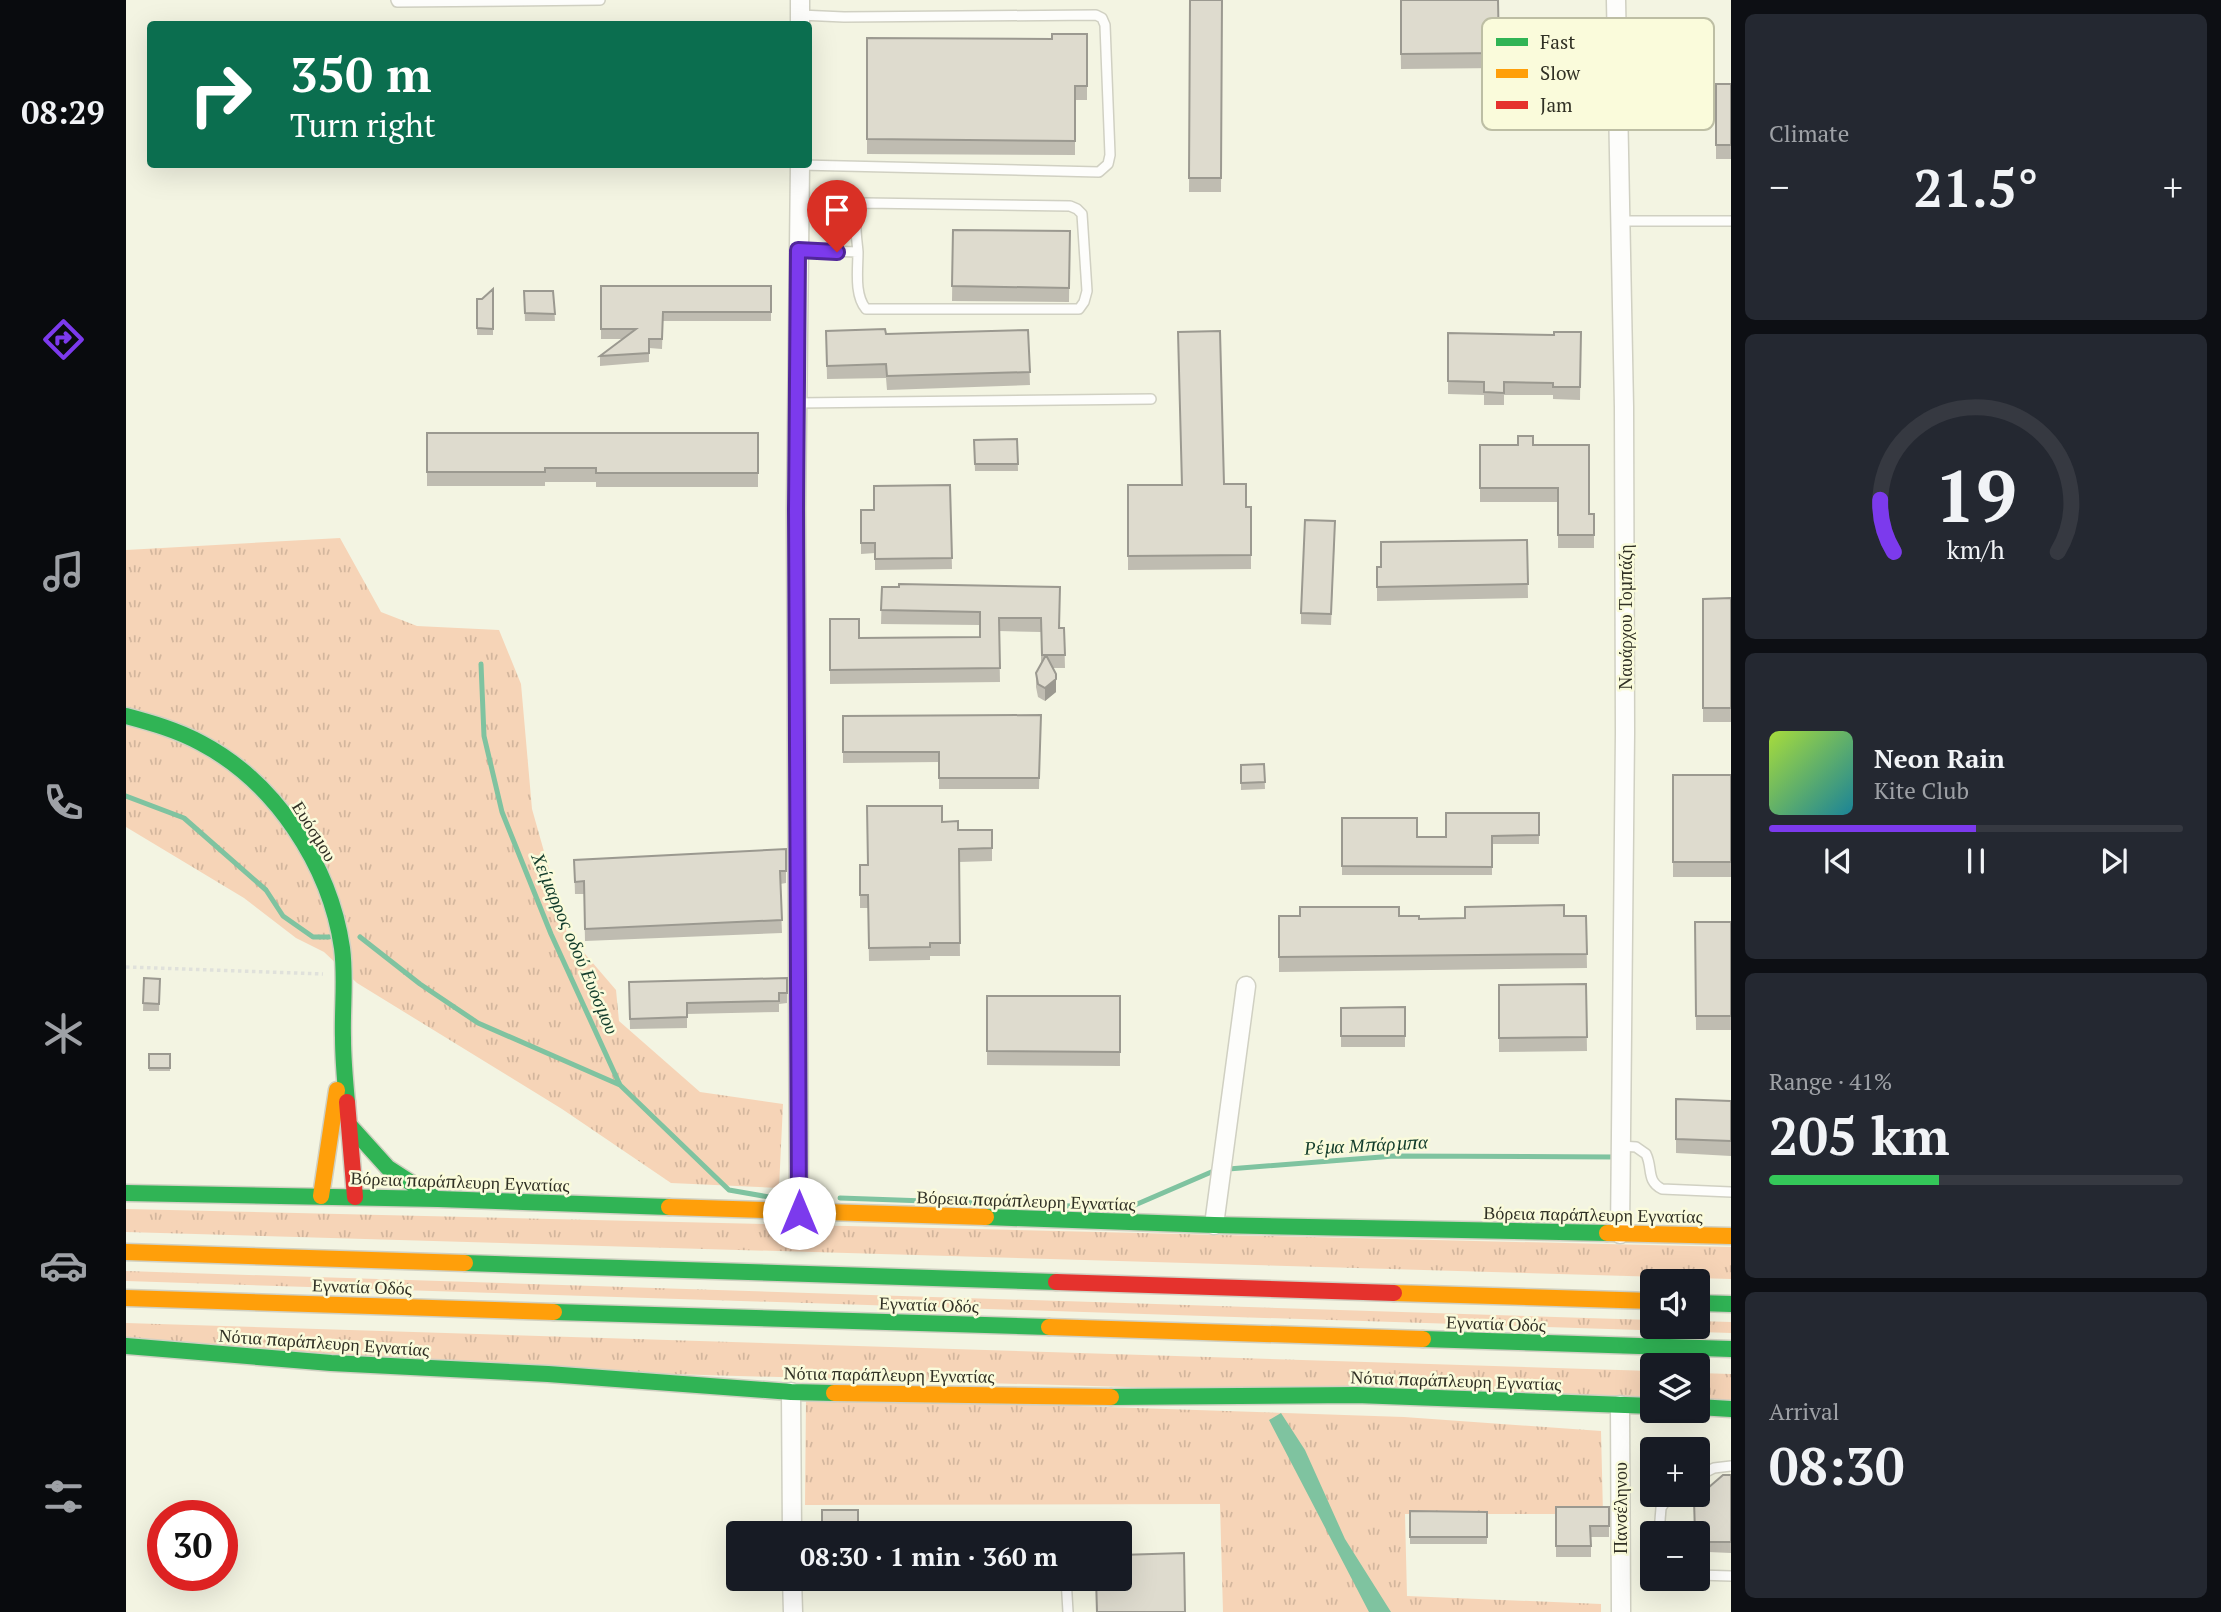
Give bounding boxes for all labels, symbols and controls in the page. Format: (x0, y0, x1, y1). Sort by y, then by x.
legend (1482, 18, 1714, 130)
text: Fast (1540, 29, 1575, 54)
text: 350 m (290, 41, 432, 106)
icon: right (175, 49, 266, 140)
text: Slow (1540, 60, 1581, 85)
text: 08:29 (21, 91, 105, 133)
text: Jam (1540, 92, 1573, 117)
text: Turn right (290, 104, 436, 146)
text: Climate (1769, 118, 1849, 149)
text: 21.5° (1913, 153, 2039, 222)
text: − (1769, 162, 1789, 212)
text: + (2163, 162, 2183, 212)
pin (807, 180, 867, 252)
icon: arrive (818, 191, 856, 229)
icon: directions (39, 315, 88, 364)
text: 19 (1935, 447, 2017, 544)
text: km/h (1947, 533, 2005, 566)
street label: Ναυάρχου Τομπάζη (1613, 544, 1637, 690)
icon: music (39, 547, 88, 596)
text: Neon Rain (1874, 741, 2005, 775)
text: Kite Club (1874, 775, 1969, 806)
icon: phone (39, 778, 88, 827)
street label: Ευόσμου (287, 796, 343, 866)
icon: previous (1819, 842, 1857, 880)
icon: pause (1957, 842, 1995, 880)
icon: next (2095, 842, 2133, 880)
water label: Χείμαρρος οδού Ευόσμου (526, 848, 626, 1038)
icon: climate (39, 1009, 88, 1058)
text: Range · 41% (1769, 1066, 1892, 1097)
text: 205 km (1769, 1101, 1950, 1170)
water label: Ρέμα Μπάρμπα (1303, 1128, 1429, 1160)
street label: Βόρεια παράπλευρη Εγνατίας (350, 1165, 570, 1197)
position arrow (762, 1176, 836, 1250)
street label: Βόρεια παράπλευρη Εγνατίας (916, 1184, 1136, 1216)
street label: Βόρεια παράπλευρη Εγνατίας (1483, 1200, 1703, 1228)
icon: car (39, 1241, 88, 1290)
map controls (1640, 1269, 1710, 1591)
button: sound (1640, 1269, 1710, 1339)
street label: Εγνατία Οδός (312, 1272, 412, 1300)
street label: Εγνατία Οδός (879, 1290, 979, 1318)
street label: Εγνατία Οδός (1446, 1309, 1546, 1337)
street label: Νότια παράπλευρη Εγνατίας (218, 1323, 430, 1361)
button: layers (1640, 1353, 1710, 1423)
street label: Νότια παράπλευρη Εγνατίας (783, 1360, 995, 1388)
street label: Νότια παράπλευρη Εγνατίας (1350, 1364, 1562, 1396)
text: Arrival (1769, 1396, 1840, 1427)
text: 08:30 (1769, 1431, 1904, 1500)
button: + (1640, 1437, 1710, 1507)
street label: Πανσέληνου (1608, 1462, 1632, 1554)
icon: filters (39, 1472, 88, 1521)
speed limit sign: 30 (147, 1500, 238, 1591)
button: − (1640, 1521, 1710, 1591)
text: 08:30 · 1 min · 360 m (800, 1539, 1058, 1573)

